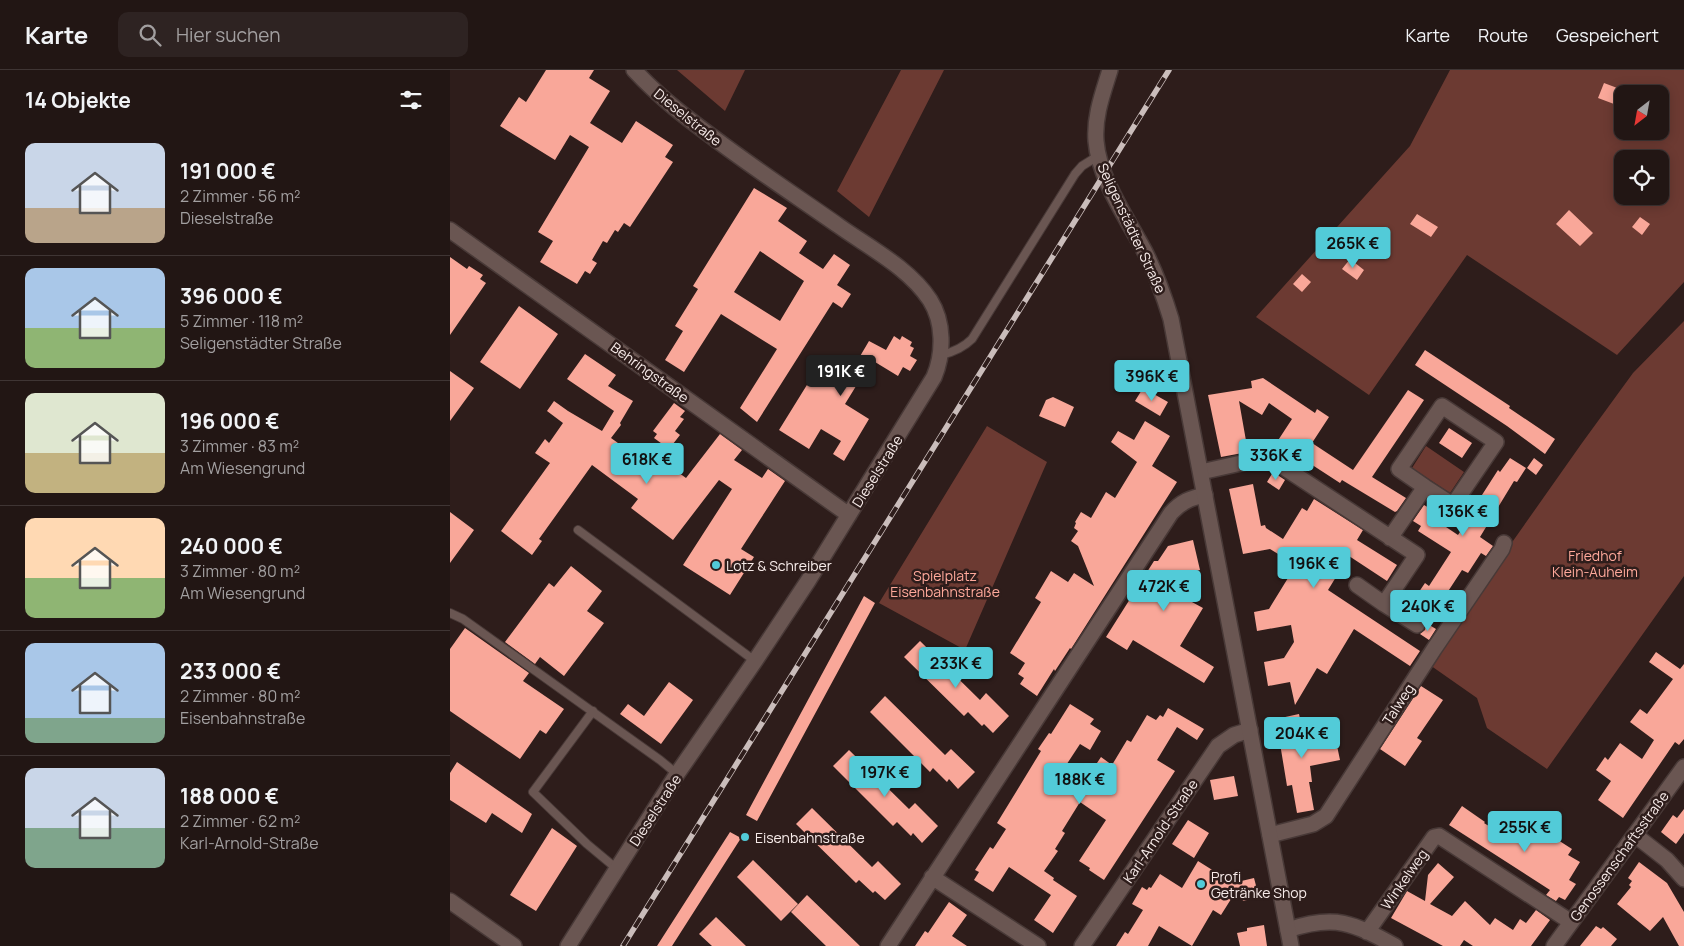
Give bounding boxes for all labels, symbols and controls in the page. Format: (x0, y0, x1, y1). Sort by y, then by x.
search box (118, 12, 468, 57)
text: Karte (25, 18, 88, 51)
icon: search (136, 21, 164, 49)
text: Hier suchen (176, 22, 280, 48)
text: Karte (1405, 23, 1450, 47)
text: Route (1478, 23, 1528, 47)
text: Gespeichert (1556, 23, 1659, 47)
street label: Dieselstraße (650, 84, 726, 150)
north arrow (1614, 85, 1669, 140)
map controls (1614, 85, 1669, 205)
text: 14 Objekte (25, 86, 131, 114)
icon: filters (397, 86, 425, 114)
button: locate (1614, 150, 1669, 205)
text: 191 000 € (180, 157, 276, 185)
street label: Seligenstädter Straße (1093, 160, 1171, 296)
icon: home (65, 163, 125, 223)
text: 2 Zimmer · 56 m² (180, 185, 300, 207)
text: Dieselstraße (180, 207, 273, 229)
pin: 265K € (1312, 226, 1394, 269)
text: 265K € (1327, 232, 1380, 254)
text: 396 000 € (180, 282, 283, 310)
icon: home (65, 288, 125, 348)
text: 5 Zimmer · 118 m² (180, 310, 303, 332)
text: Seligenstädter Straße (180, 332, 342, 354)
street label: Behringstraße (607, 337, 693, 407)
pin: 191K € (800, 354, 882, 397)
text: 191K € (817, 360, 865, 382)
pin: 396K € (1111, 360, 1193, 402)
text: 396K € (1125, 365, 1179, 387)
text: 196 000 € (180, 407, 280, 435)
icon: home (65, 413, 125, 473)
street label: Dieselstraße (847, 431, 907, 511)
text: 3 Zimmer · 83 m² (180, 435, 299, 457)
pin: 336K € (1235, 438, 1317, 481)
pin: 618K € (606, 442, 688, 485)
text: 336K € (1250, 444, 1302, 466)
text: 618K € (622, 448, 672, 470)
text: Am Wiesengrund (180, 457, 305, 479)
pin: 136K € (1422, 494, 1504, 537)
text: 136K € (1438, 500, 1488, 522)
text: 240 000 € (180, 532, 283, 560)
icon: home (65, 538, 125, 598)
pin: 196K € (1273, 546, 1355, 589)
park label: Friedhof Klein-Auheim (1552, 546, 1638, 581)
text: 196K € (1288, 552, 1340, 574)
place label: Lotz & Schreiber (726, 556, 832, 575)
marker: Lotz & Schreiber (710, 559, 722, 571)
text: 3 Zimmer · 80 m² (180, 560, 300, 582)
park label: Spielplatz Eisenbahnstraße (890, 566, 1000, 601)
pin: 472K € (1123, 570, 1205, 612)
text: 472K € (1138, 575, 1190, 597)
text: Am Wiesengrund (180, 582, 305, 604)
pin: 240K € (1387, 590, 1469, 632)
text: 240K € (1401, 595, 1455, 617)
pin: 233K € (915, 646, 997, 689)
text: 233K € (930, 652, 982, 674)
text: 233 000 € (180, 657, 281, 685)
icon: home (65, 663, 125, 723)
street label: Talweg (1378, 680, 1418, 728)
text: 2 Zimmer · 80 m² (180, 685, 300, 707)
text: Eisenbahnstraße (180, 707, 305, 729)
pin: 204K € (1261, 716, 1343, 759)
text: 204K € (1275, 722, 1329, 744)
pin: 197K € (844, 756, 926, 798)
text: 197K € (860, 761, 910, 783)
pin: 188K € (1039, 762, 1121, 805)
text: 188K € (1055, 768, 1105, 790)
street label: Dieselstraße (625, 771, 685, 849)
street label: Karl-Arnold-Straße (1118, 775, 1202, 887)
text: 188 000 € (180, 782, 279, 810)
street label: Genossenschaftsstraße (1565, 787, 1673, 925)
icon: home (65, 788, 125, 848)
text: 2 Zimmer · 62 m² (180, 810, 300, 832)
pin: 255K € (1484, 810, 1566, 853)
text: 255K € (1499, 816, 1551, 838)
place label: Eisenbahnstraße (755, 828, 865, 847)
marker: Eisenbahnstraße (739, 831, 751, 843)
text: Karl-Arnold-Straße (180, 832, 319, 854)
street label: Winkelweg (1376, 845, 1432, 913)
place label: Profi Getränke Shop (1211, 867, 1307, 902)
marker: Profi Getränke Shop (1195, 878, 1207, 890)

